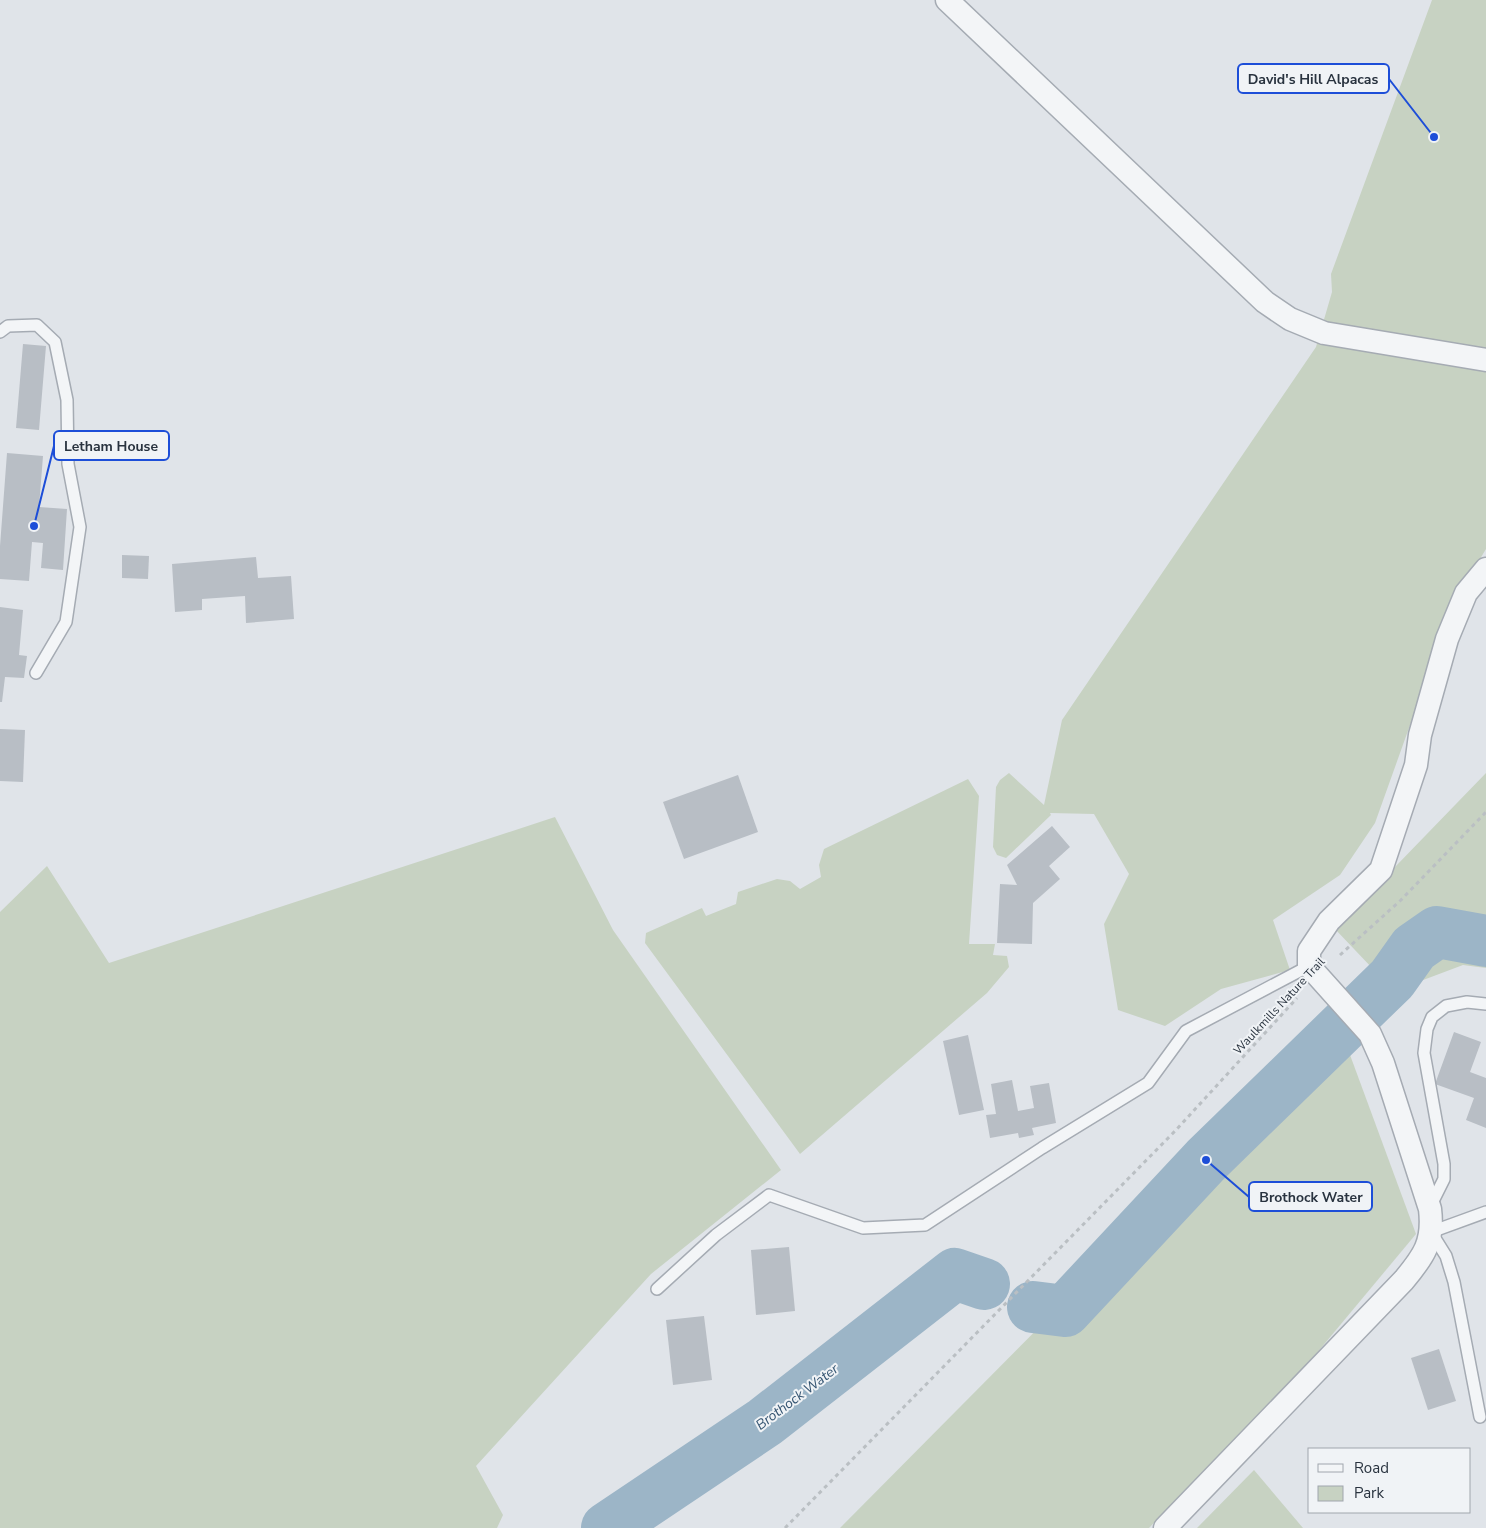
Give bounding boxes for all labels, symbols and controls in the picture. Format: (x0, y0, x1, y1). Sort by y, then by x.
callout: David's Hill Alpacas (1238, 64, 1389, 93)
text: David's Hill Alpacas (1248, 70, 1379, 89)
callout: Letham House (54, 431, 169, 460)
text: Letham House (64, 437, 158, 456)
street label: Waulkmills Nature Trail (1230, 954, 1329, 1058)
callout: Brothock Water (1249, 1182, 1372, 1211)
text: Brothock Water (1259, 1188, 1363, 1207)
water label: Brothock Water (752, 1359, 843, 1434)
legend (1308, 1448, 1471, 1513)
text: Road (1354, 1458, 1389, 1478)
text: Park (1354, 1483, 1384, 1503)

